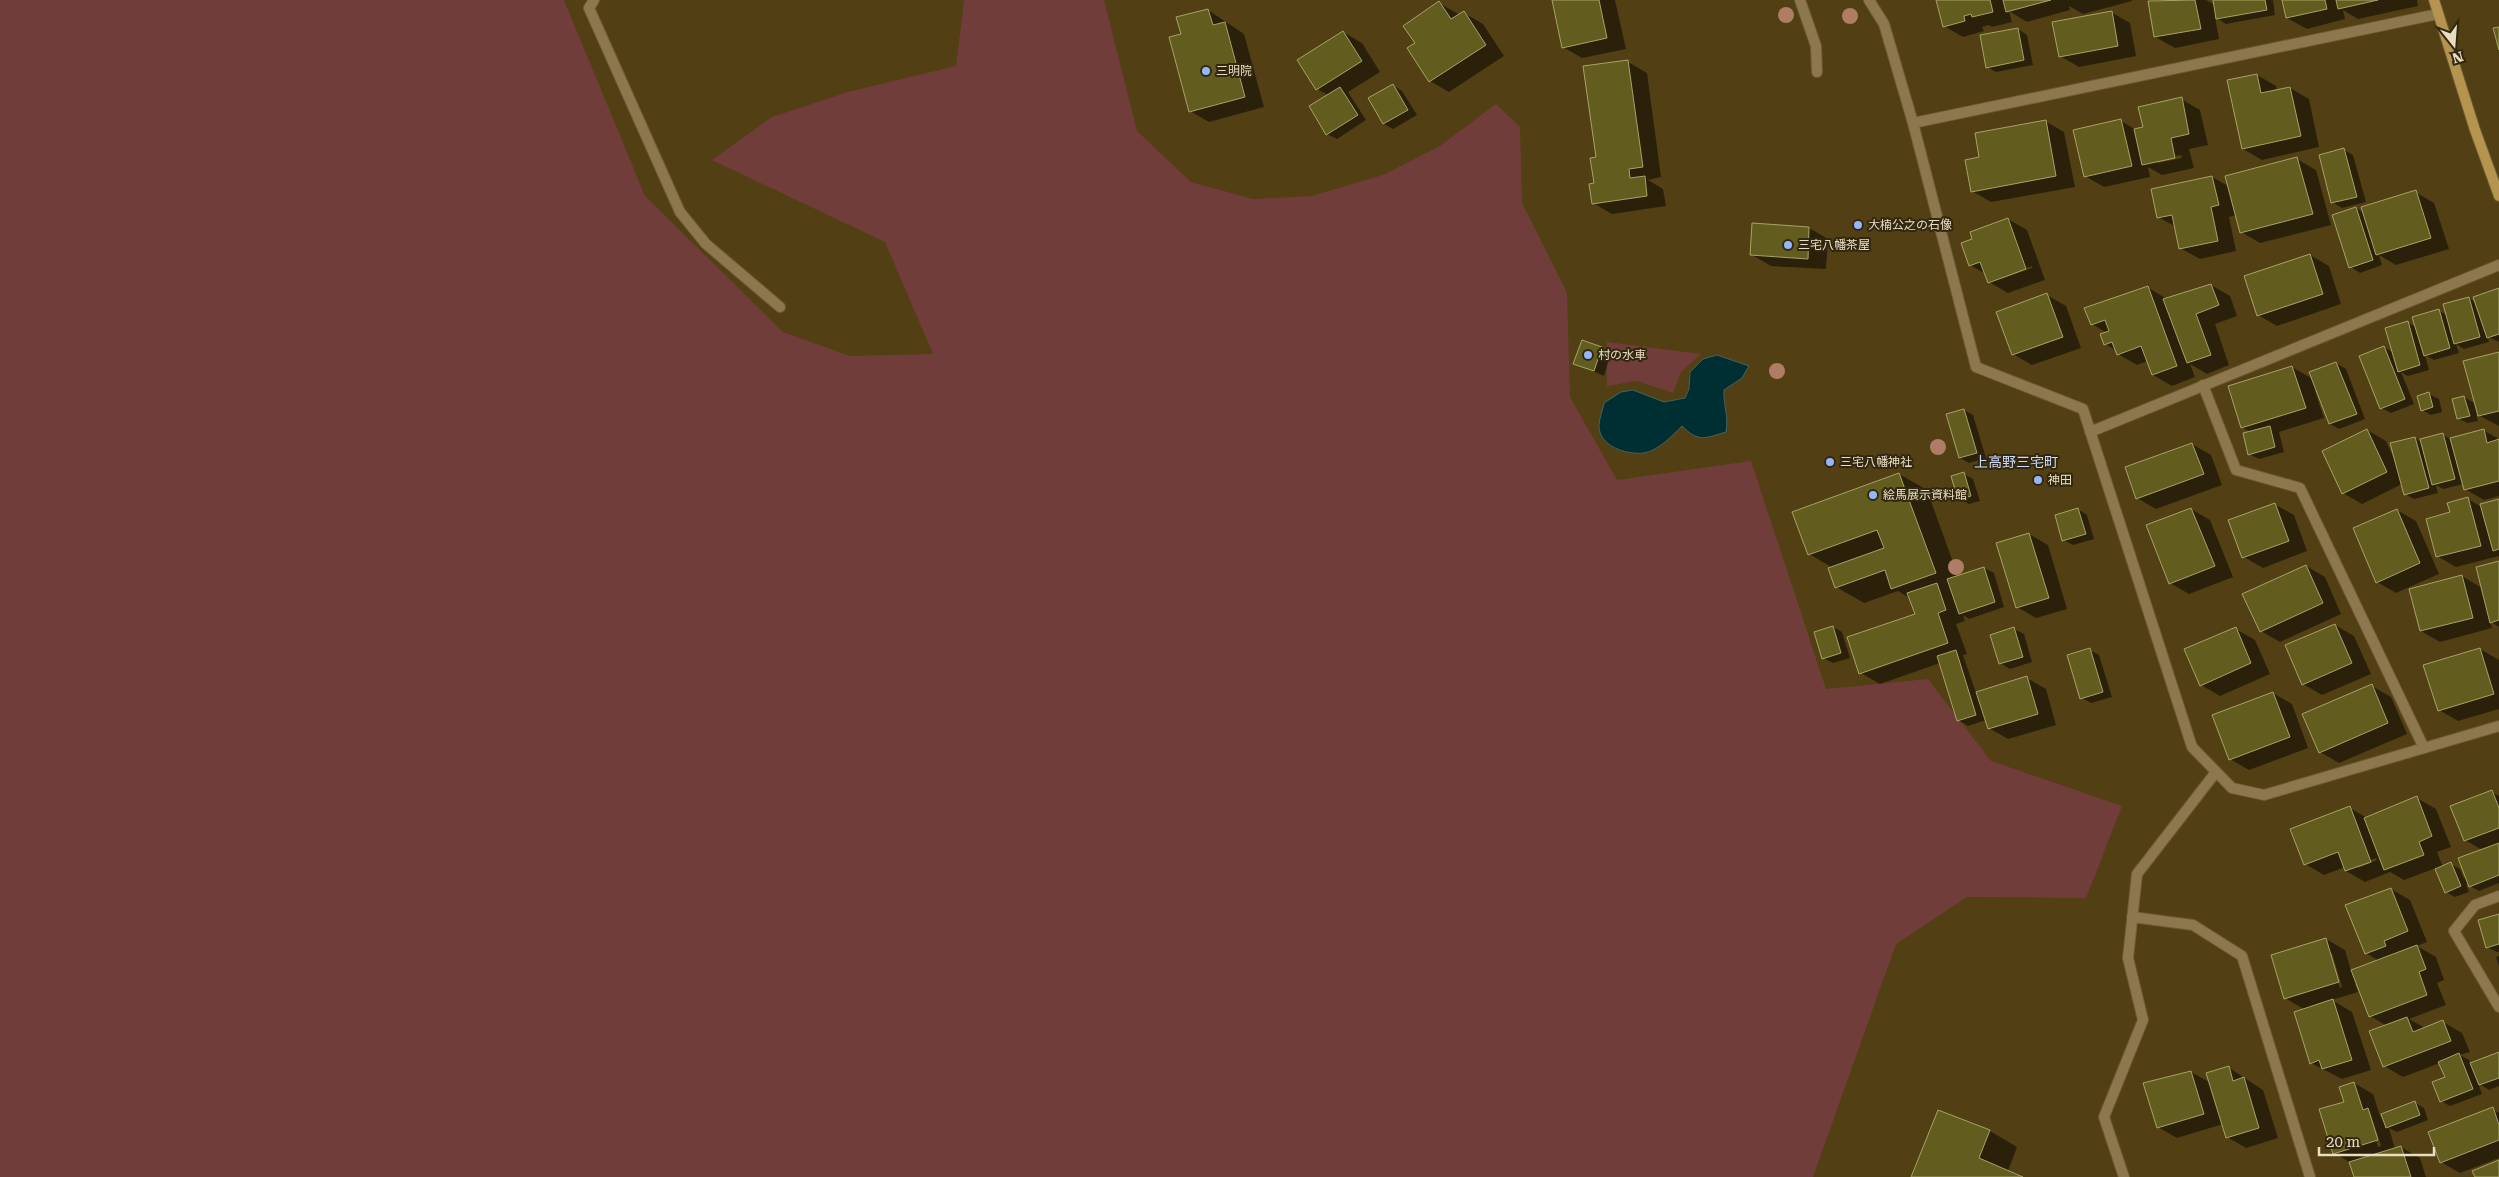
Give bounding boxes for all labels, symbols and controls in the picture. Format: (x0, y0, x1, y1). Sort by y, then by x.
north arrow (2429, 20, 2479, 70)
text: N (2450, 48, 2465, 67)
place label: 三明院 (1216, 64, 1252, 78)
marker: 三明院 (1200, 65, 1212, 77)
place label: 大楠公之の石像 (1868, 218, 1952, 232)
marker: 大楠公之の石像 (1852, 219, 1864, 231)
place label: 三宅八幡茶屋 (1798, 238, 1870, 252)
marker: 三宅八幡茶屋 (1782, 239, 1794, 251)
place label: 村の水車 (1598, 348, 1646, 362)
marker: 村の水車 (1582, 349, 1594, 361)
district label: 上高野三宅町 (1974, 454, 2058, 470)
place label: 三宅八幡神社 (1840, 455, 1912, 469)
marker: 三宅八幡神社 (1824, 456, 1836, 468)
place label: 神田 (2048, 473, 2072, 487)
marker: 神田 (2032, 474, 2044, 486)
place label: 絵馬展示資料館 (1883, 488, 1967, 502)
marker: 絵馬展示資料館 (1867, 489, 1879, 501)
scale bar (2319, 1124, 2434, 1156)
text: 20 m (2326, 1133, 2361, 1151)

